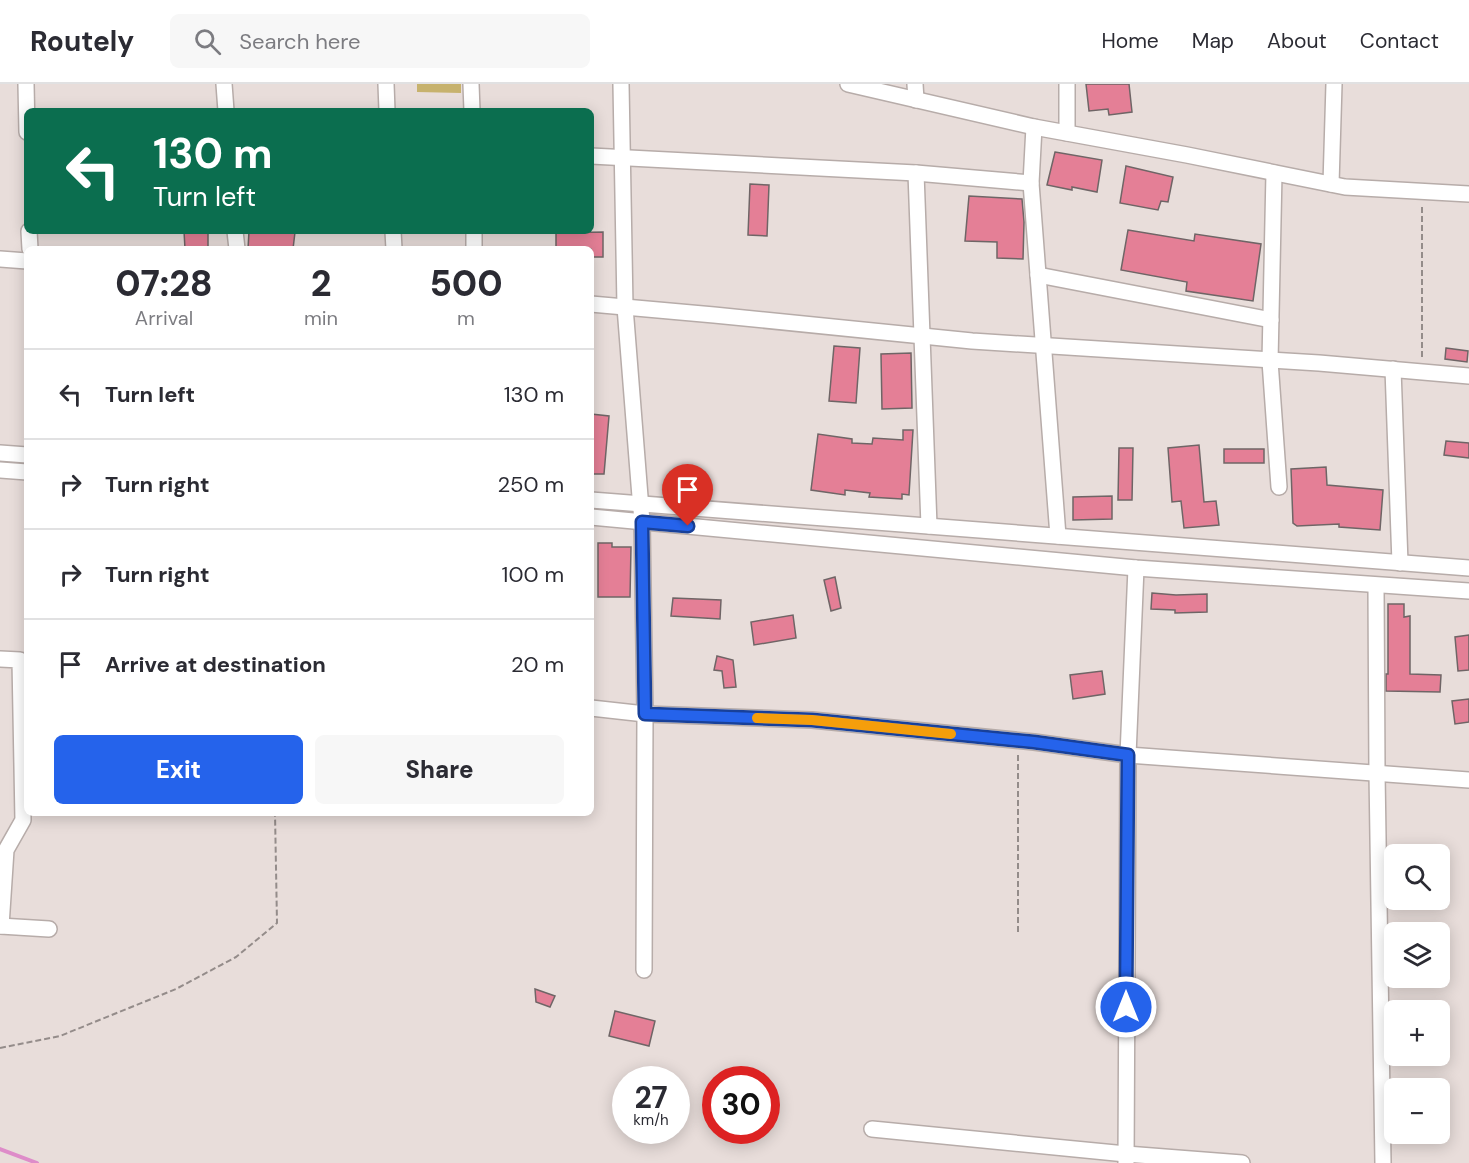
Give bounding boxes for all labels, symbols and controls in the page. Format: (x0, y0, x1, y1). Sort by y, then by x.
search box (170, 14, 590, 68)
text: Routely (30, 23, 134, 60)
icon: search (191, 25, 224, 58)
text: Search here (239, 27, 361, 56)
text: Home (1101, 27, 1159, 55)
text: Map (1192, 27, 1234, 55)
text: About (1267, 27, 1327, 55)
text: Contact (1360, 27, 1439, 55)
text: 130 m (153, 126, 273, 181)
icon: left (54, 132, 132, 210)
text: Turn left (153, 179, 256, 214)
text: 07:28 (115, 260, 213, 307)
text: 2 (311, 260, 331, 307)
text: 500 (429, 260, 503, 307)
text: Arrival (135, 305, 193, 331)
text: min (304, 305, 338, 331)
text: m (457, 305, 475, 331)
icon: left (54, 378, 87, 411)
text: Turn left (105, 380, 195, 409)
text: 130 m (504, 380, 564, 409)
pin (662, 464, 713, 526)
icon: right (54, 468, 87, 501)
text: Turn right (105, 470, 210, 499)
text: 250 m (497, 470, 564, 499)
icon: arrive (671, 473, 704, 506)
icon: right (54, 558, 87, 591)
text: Turn right (105, 560, 210, 589)
text: 100 m (502, 560, 564, 589)
icon: arrive (54, 648, 87, 681)
text: Arrive at destination (105, 650, 326, 679)
text: 20 m (511, 650, 564, 679)
button: Exit (54, 735, 303, 804)
button: Share (315, 735, 564, 804)
map controls (1384, 844, 1450, 1144)
button: search (1384, 844, 1450, 910)
button: layers (1384, 922, 1450, 988)
position arrow (1094, 975, 1158, 1039)
button: + (1384, 1000, 1450, 1066)
speed limit sign: 30 (702, 1066, 780, 1144)
text: 27 (634, 1078, 668, 1117)
button: − (1384, 1078, 1450, 1144)
text: km/h (633, 1110, 669, 1130)

